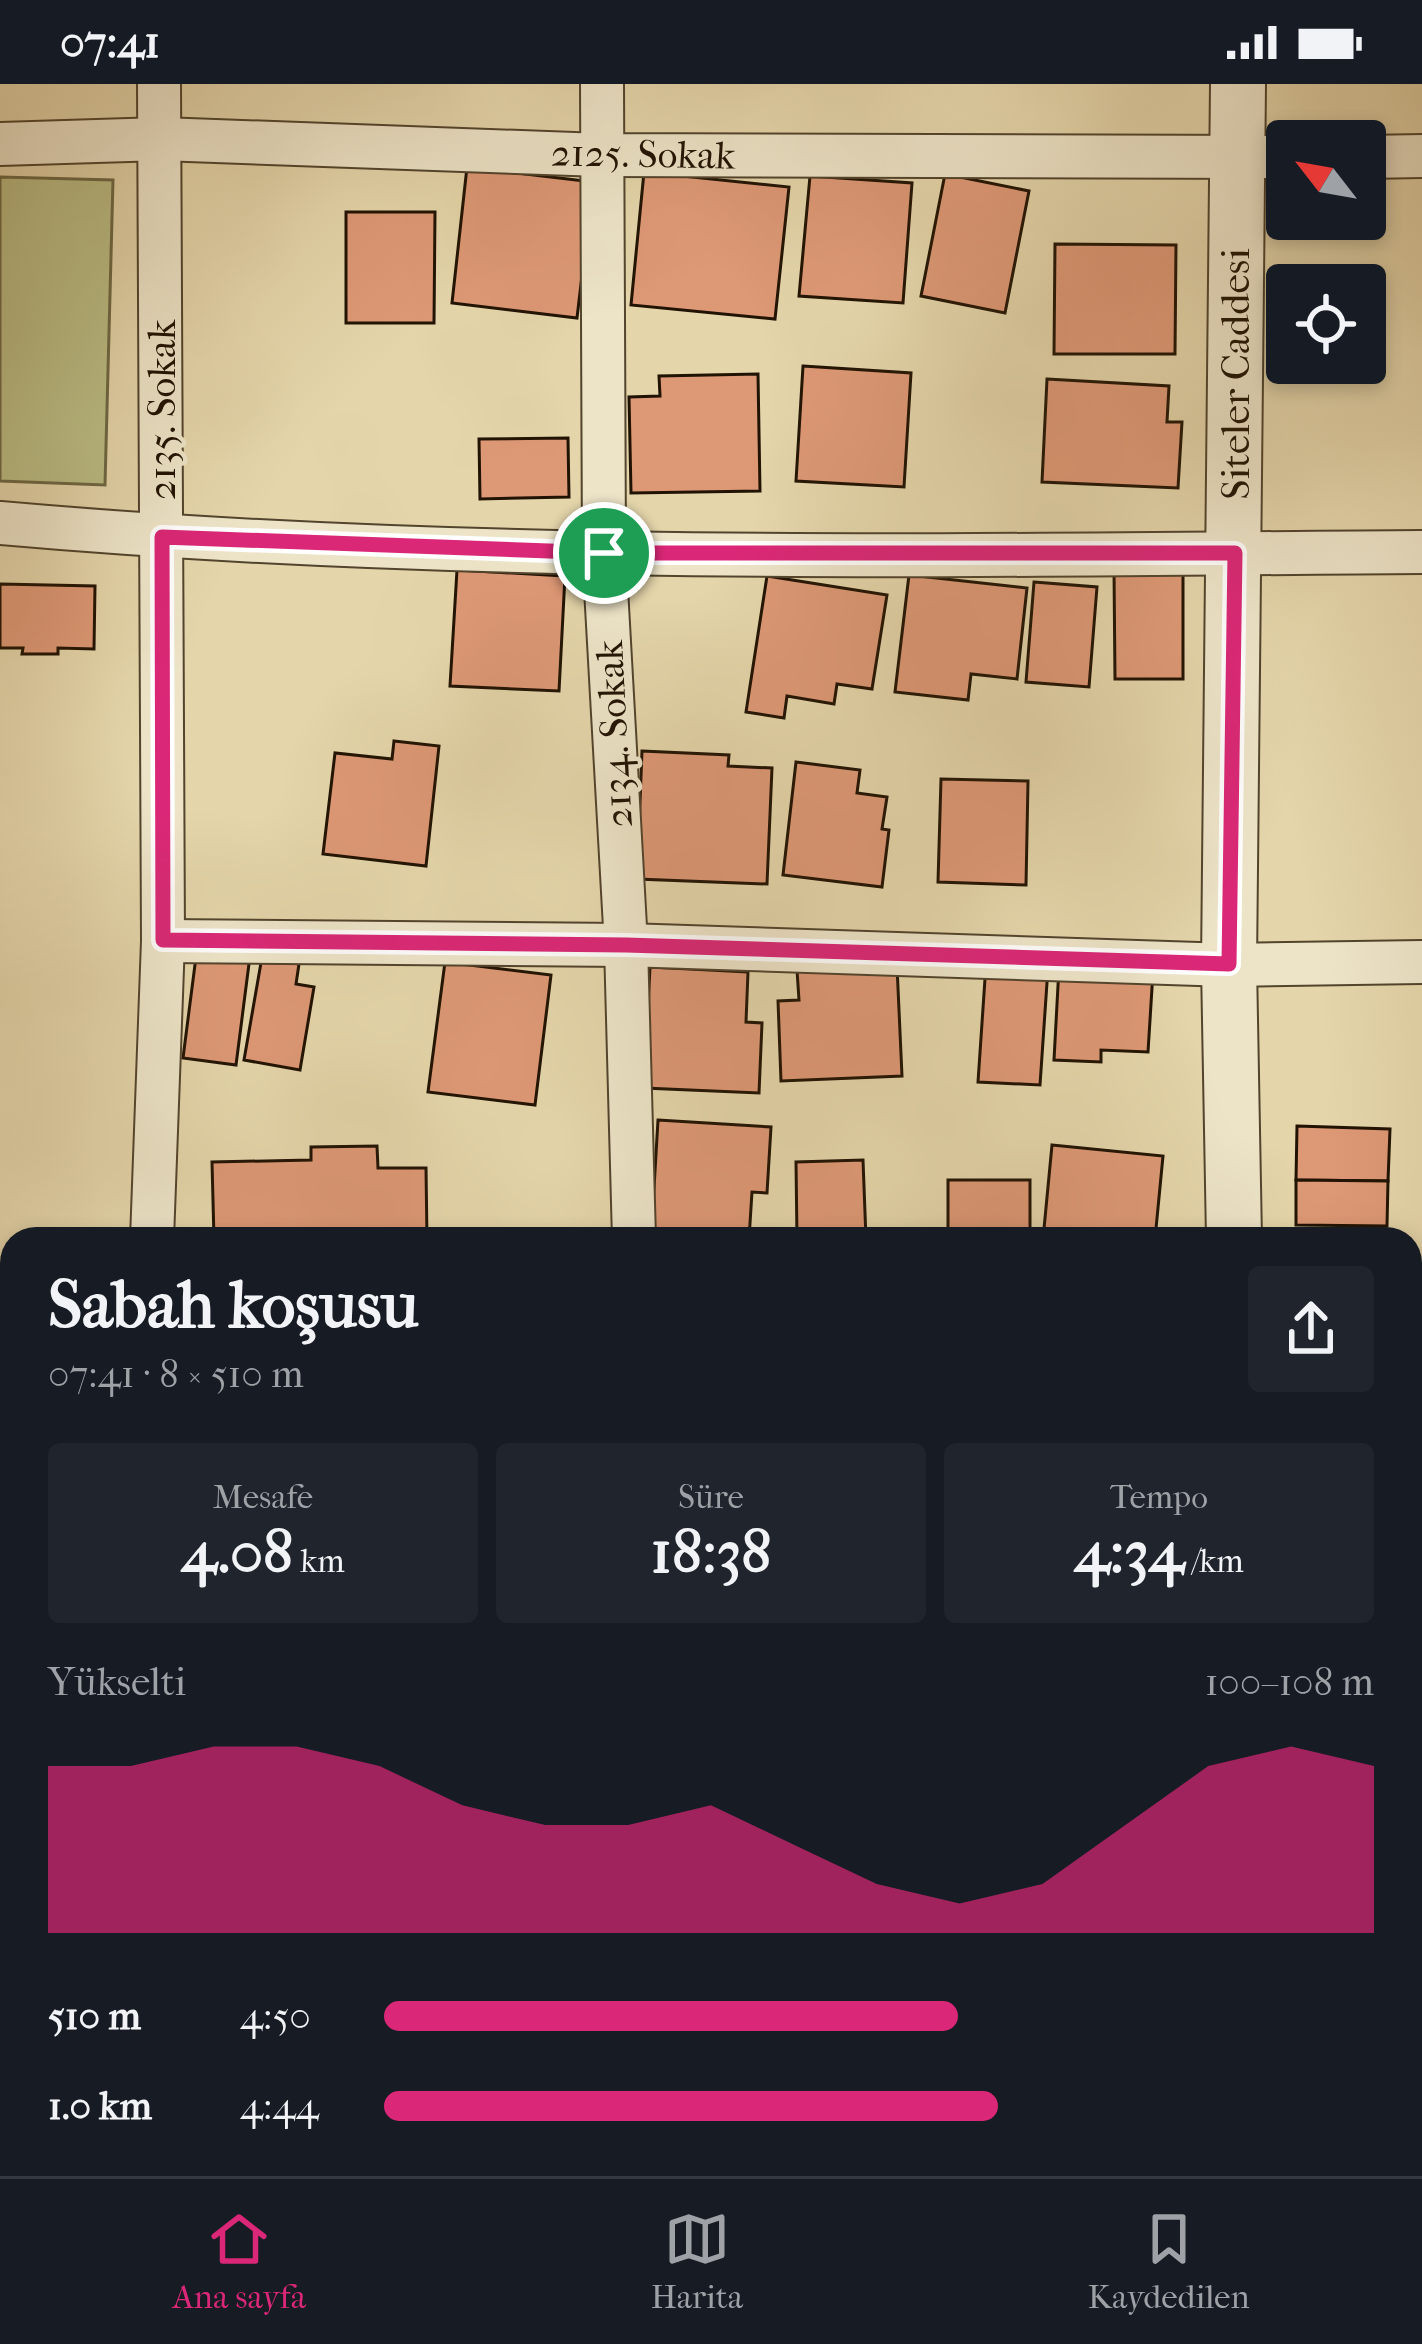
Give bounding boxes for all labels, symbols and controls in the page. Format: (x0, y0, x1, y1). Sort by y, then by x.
text: 07:41 (60, 16, 160, 69)
north arrow (1266, 120, 1386, 240)
map controls (1266, 120, 1386, 384)
street label: 2125. Sokak (550, 129, 737, 179)
street label: Siteler Caddesi (1213, 248, 1259, 500)
button: locate (1266, 264, 1386, 384)
street label: 2135. Sokak (139, 319, 185, 500)
pin (553, 502, 655, 604)
icon: arrive (571, 520, 637, 586)
street label: 2134. Sokak (586, 638, 642, 829)
button: share (1248, 1266, 1374, 1392)
text: Sabah koşusu (48, 1267, 419, 1344)
text: 07:41 · 8 × 510 m (48, 1351, 304, 1397)
text: Mesafe (213, 1478, 313, 1517)
text: Süre (678, 1478, 744, 1517)
text: Tempo (1110, 1478, 1208, 1517)
text: 4.08 (181, 1517, 293, 1588)
text: 18:38 (651, 1517, 771, 1588)
text: 4:34 (1074, 1517, 1184, 1588)
text: km (293, 1542, 345, 1581)
text: /km (1184, 1542, 1244, 1581)
text: Yükselti (48, 1659, 186, 1705)
text: 100–108 m (1205, 1659, 1374, 1705)
text: 510 m (48, 1993, 141, 2039)
text: 4:50 (240, 1993, 311, 2039)
text: 1.0 km (48, 2083, 152, 2129)
text: 4:44 (240, 2083, 319, 2129)
tab: Ana sayfa (172, 2206, 306, 2317)
tab: Harita (651, 2206, 743, 2317)
tab: Kaydedilen (1088, 2206, 1250, 2317)

